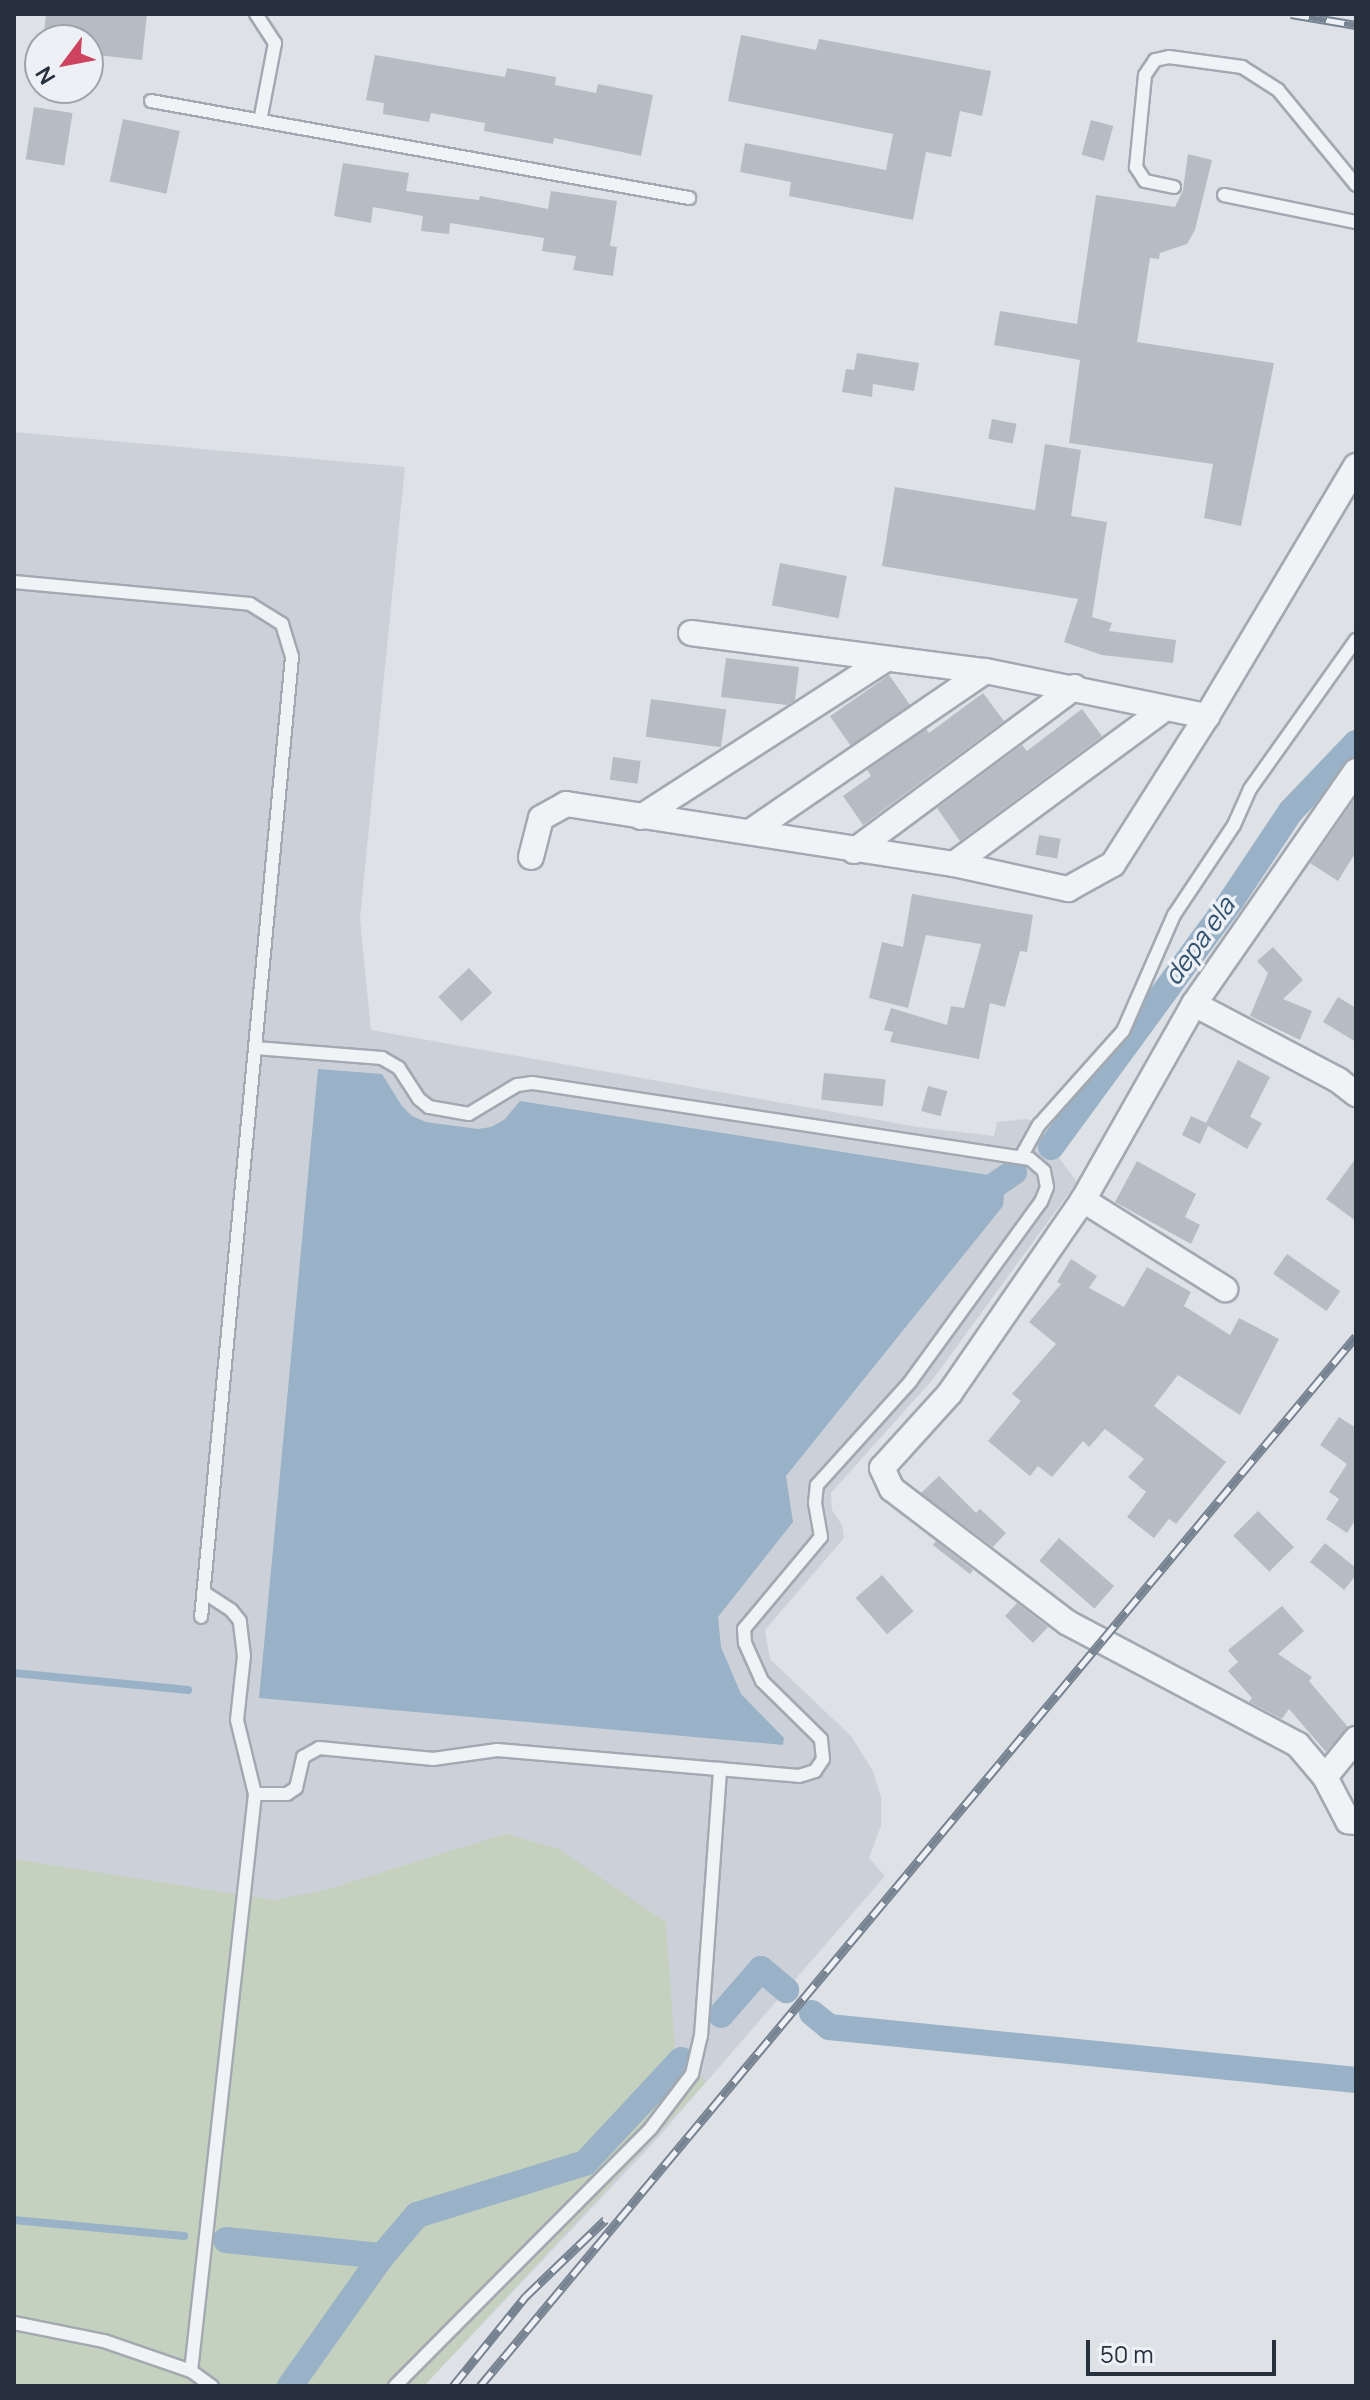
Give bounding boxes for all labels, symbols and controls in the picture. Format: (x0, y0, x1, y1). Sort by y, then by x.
north arrow (24, 24, 104, 104)
text: N (28, 61, 62, 90)
water label: depa ela (1157, 891, 1241, 991)
scale bar (1090, 2324, 1280, 2374)
text: 50 m (1100, 2337, 1154, 2370)

